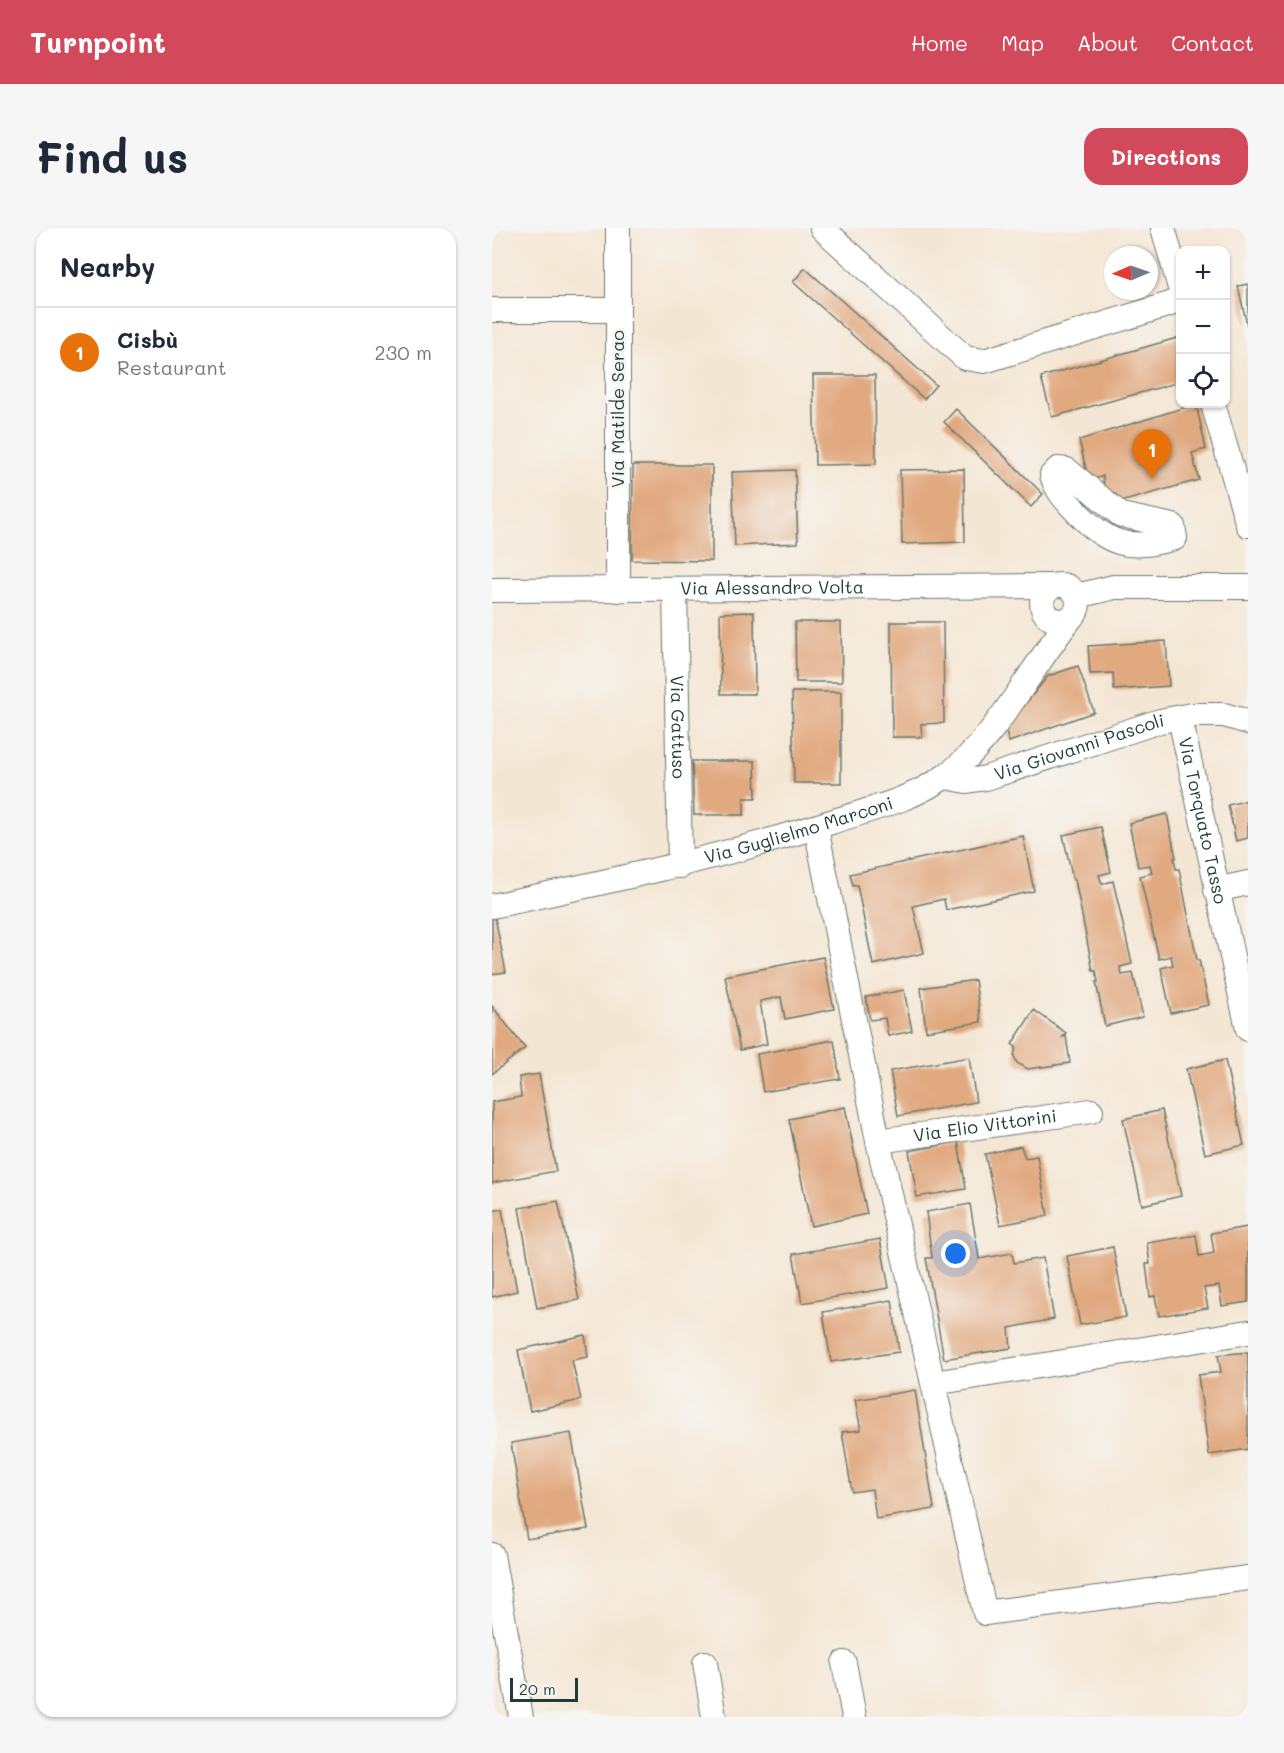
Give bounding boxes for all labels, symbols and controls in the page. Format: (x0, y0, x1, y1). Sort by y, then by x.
text: Turnpoint (30, 24, 166, 60)
text: Home (911, 29, 968, 56)
text: Map (1001, 29, 1044, 56)
text: About (1077, 29, 1138, 56)
text: Contact (1171, 29, 1254, 56)
button: Directions (1084, 128, 1248, 185)
text: Find us (36, 129, 188, 184)
north arrow (1104, 246, 1158, 300)
map controls (1176, 246, 1230, 408)
button: + (1176, 246, 1230, 300)
text: Nearby (60, 250, 155, 284)
button: − (1176, 300, 1230, 354)
text: Cisbù (117, 325, 178, 354)
street label: Via Matilde Serao (605, 330, 629, 488)
text: 1 (75, 339, 84, 365)
text: 230 m (374, 339, 432, 365)
text: Restaurant (117, 354, 227, 380)
button: locate (1176, 354, 1230, 408)
pin: 1 (1132, 430, 1172, 479)
street label: Via Alessandro Volta (680, 574, 864, 600)
street label: Via Gattuso (666, 675, 691, 779)
street label: Via Giovanni Pascoli (991, 707, 1166, 786)
street label: Via Torquato Tasso (1173, 735, 1233, 906)
street label: Via Guglielmo Marconi (702, 790, 896, 869)
street label: Via Elio Vittorini (912, 1103, 1058, 1147)
your location (941, 1239, 970, 1268)
scale bar (510, 1675, 578, 1702)
text: 20 m (519, 1678, 556, 1699)

